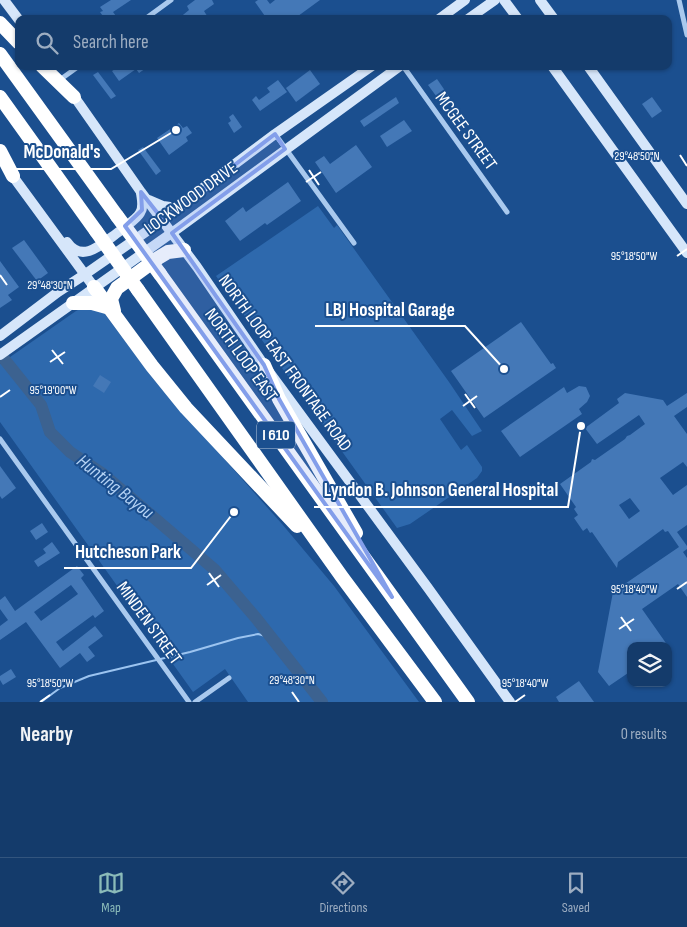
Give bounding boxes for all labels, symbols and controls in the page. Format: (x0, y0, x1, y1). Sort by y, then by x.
search box (15, 15, 672, 70)
icon: search (33, 29, 61, 57)
text: Search here (73, 31, 149, 54)
street label: MCGEE STREET (431, 88, 501, 174)
callout: McDonald's (14, 135, 111, 169)
text: McDonald's (23, 141, 101, 164)
text: 29°48'50"N (614, 149, 660, 164)
street label: LOCKWOOD DRIVE (140, 157, 242, 239)
text: 95°18'50"W (611, 249, 657, 264)
street label: NORTH LOOP EAST FRONTAGE ROAD (214, 271, 356, 455)
text: 29°48'30"N (27, 278, 73, 293)
callout: LBJ Hospital Garage (315, 292, 465, 326)
text: LBJ Hospital Garage (325, 299, 455, 322)
street label: NORTH LOOP EAST (200, 304, 282, 406)
text: 95°19'00"W (29, 383, 77, 398)
road number: I 610 (257, 422, 295, 448)
water label: Hunting Bayou (72, 450, 158, 524)
callout: Lyndon B. Johnson General Hospital (314, 473, 568, 507)
text: Lyndon B. Johnson General Hospital (324, 479, 558, 502)
callout: Hutcheson Park (64, 534, 191, 568)
text: Hutcheson Park (75, 541, 181, 564)
street label: MINDEN STREET (112, 578, 186, 668)
text: 95°18'40"W (611, 582, 658, 597)
map controls (627, 642, 672, 687)
button: layers (627, 642, 672, 687)
text: 29°48'30"N (269, 673, 315, 688)
text: 95°18'50"W (27, 676, 73, 691)
text: 95°18'40"W (502, 676, 549, 691)
text: Nearby (20, 722, 73, 747)
text: 0 results (621, 725, 667, 744)
tab: Map (97, 869, 125, 916)
tab: Directions (319, 869, 368, 916)
tab: Saved (562, 869, 590, 916)

